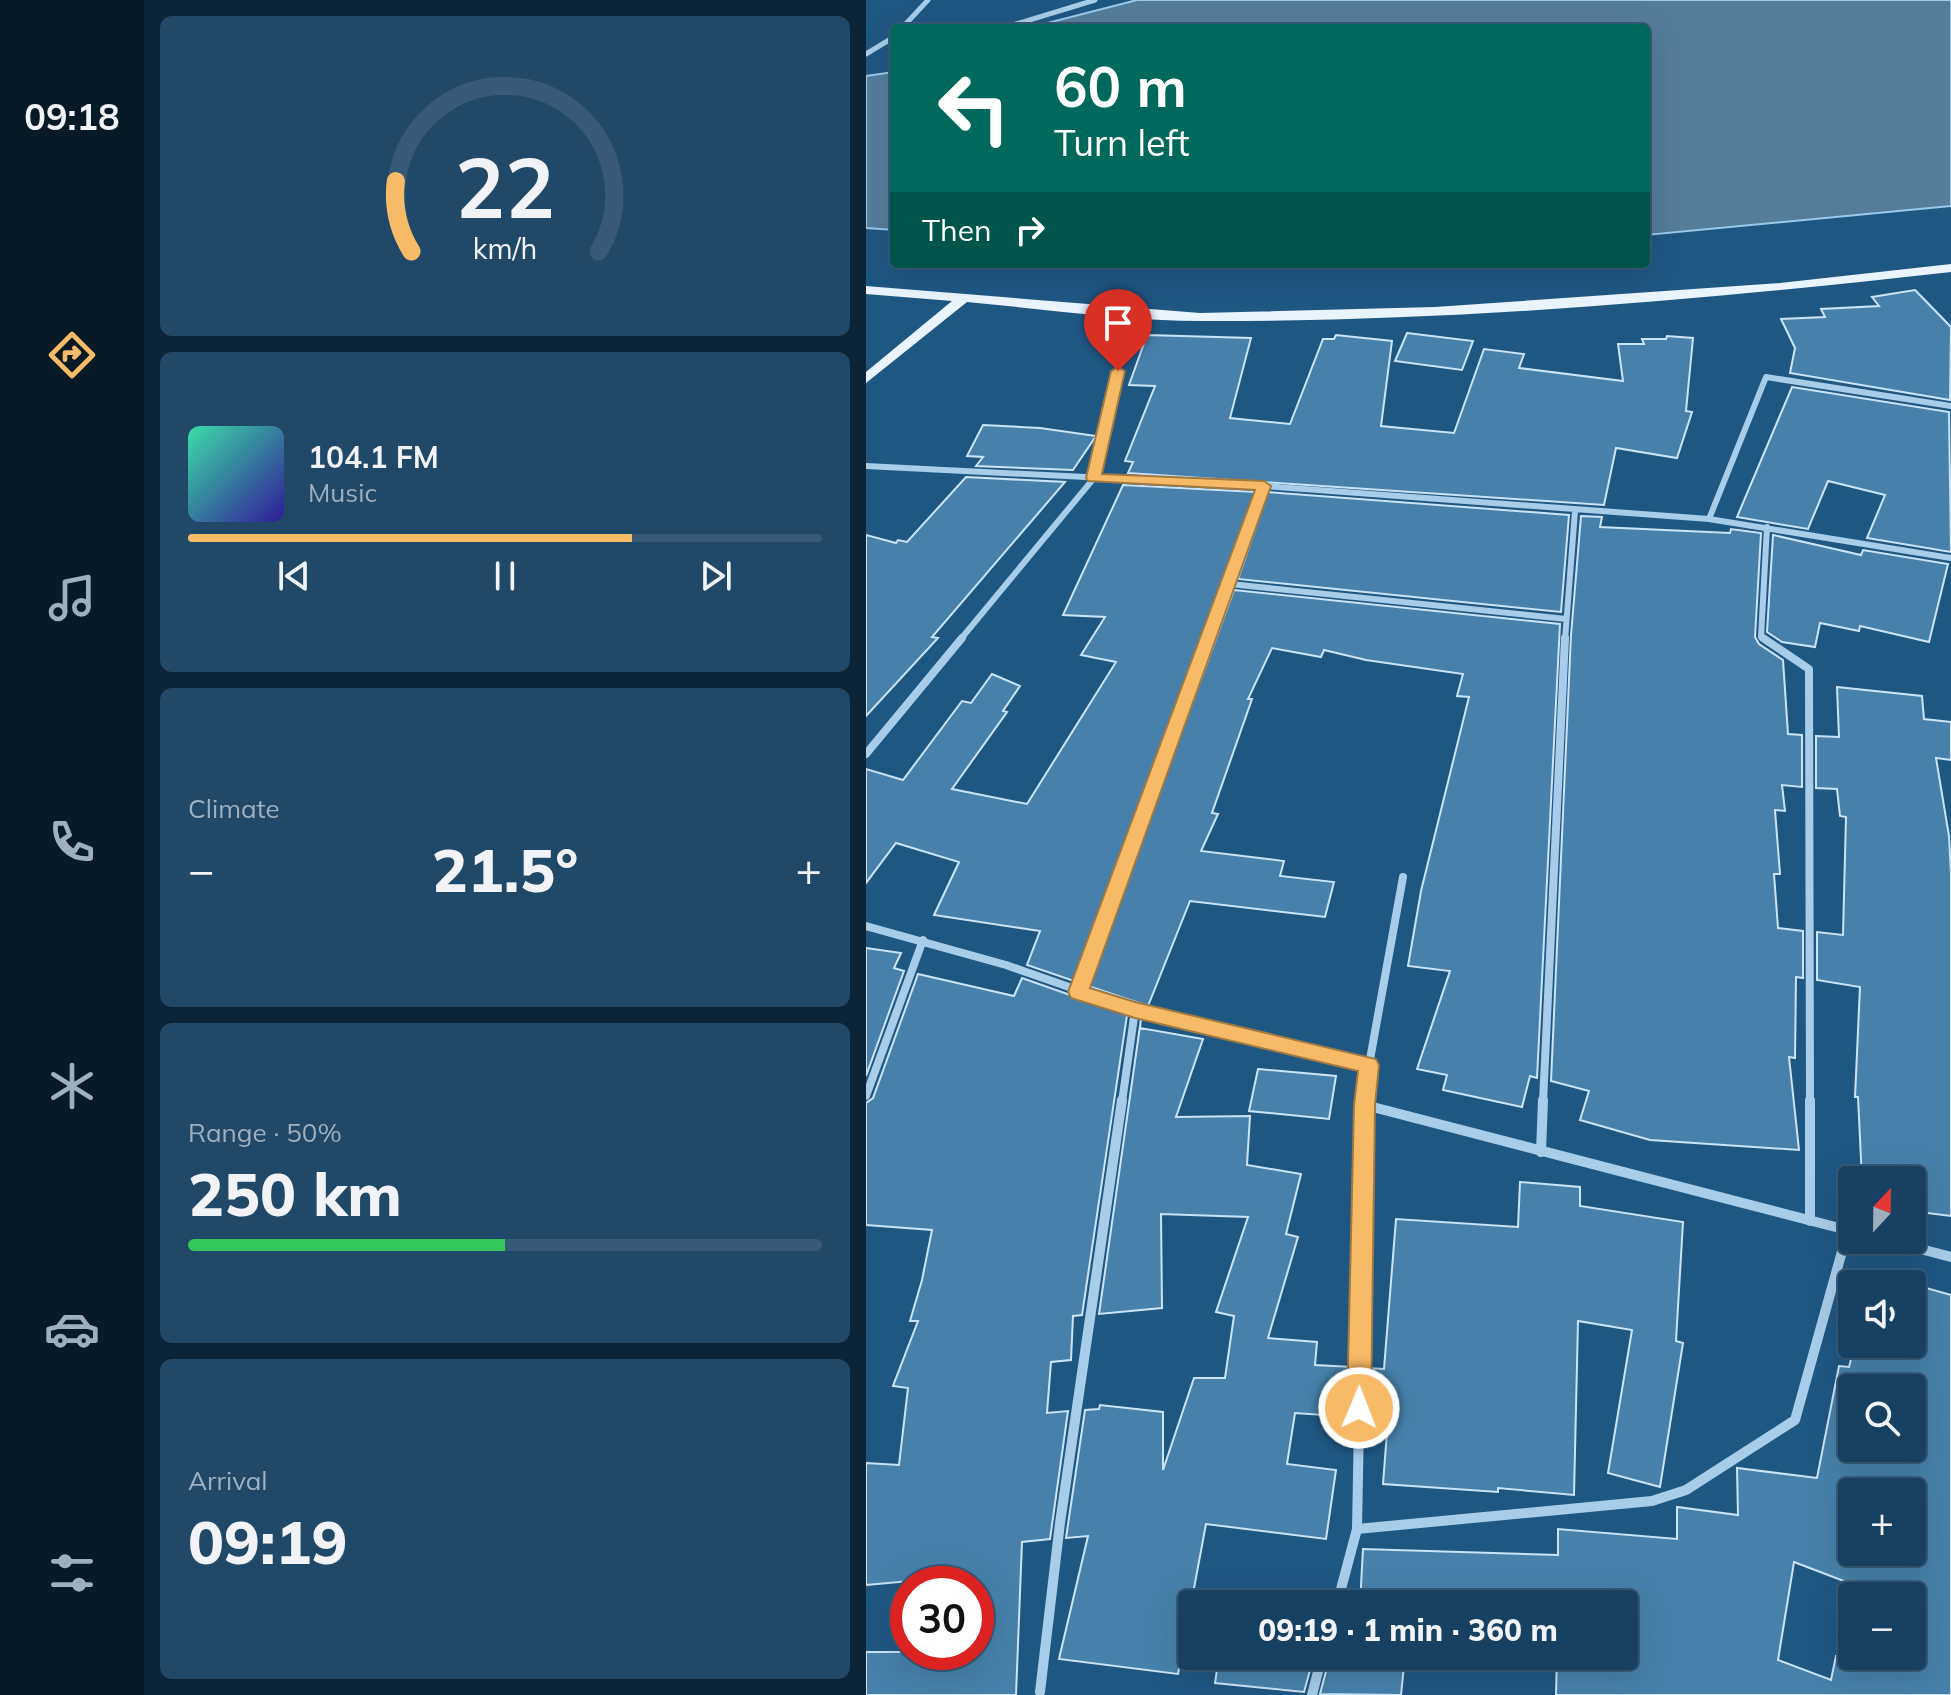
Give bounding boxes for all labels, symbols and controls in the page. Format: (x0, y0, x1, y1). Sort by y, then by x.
text: 60 m (1054, 51, 1187, 121)
icon: left (922, 56, 1026, 160)
text: 09:18 (24, 94, 120, 139)
text: Turn left (1054, 120, 1190, 165)
text: 22 (455, 133, 555, 238)
icon: right (1008, 208, 1052, 252)
text: Then (922, 211, 992, 249)
text: km/h (473, 230, 537, 266)
pin (1084, 289, 1152, 371)
icon: arrive (1096, 301, 1140, 345)
icon: directions (44, 327, 100, 383)
text: 104.1 FM (308, 438, 439, 476)
text: Music (308, 476, 377, 509)
icon: previous (272, 554, 316, 598)
icon: pause (483, 554, 527, 598)
icon: next (694, 554, 738, 598)
icon: music (44, 570, 100, 626)
text: Climate (188, 792, 280, 825)
icon: phone (44, 814, 100, 870)
text: 21.5° (432, 832, 578, 907)
text: − (188, 842, 214, 897)
text: + (796, 842, 822, 897)
icon: climate (44, 1058, 100, 1114)
text: Range · 50% (188, 1116, 342, 1149)
text: 250 km (188, 1156, 402, 1231)
north arrow (1838, 1166, 1926, 1254)
map controls (1838, 1166, 1926, 1670)
button: sound (1838, 1270, 1926, 1358)
icon: car (44, 1301, 100, 1357)
position arrow (1317, 1366, 1401, 1450)
button: search (1838, 1374, 1926, 1462)
text: Arrival (188, 1464, 268, 1497)
button: + (1838, 1478, 1926, 1566)
text: 09:19 (188, 1504, 348, 1579)
icon: filters (44, 1545, 100, 1601)
speed limit sign: 30 (890, 1566, 994, 1670)
button: − (1838, 1582, 1926, 1670)
text: 09:19 · 1 min · 360 m (1258, 1611, 1558, 1649)

